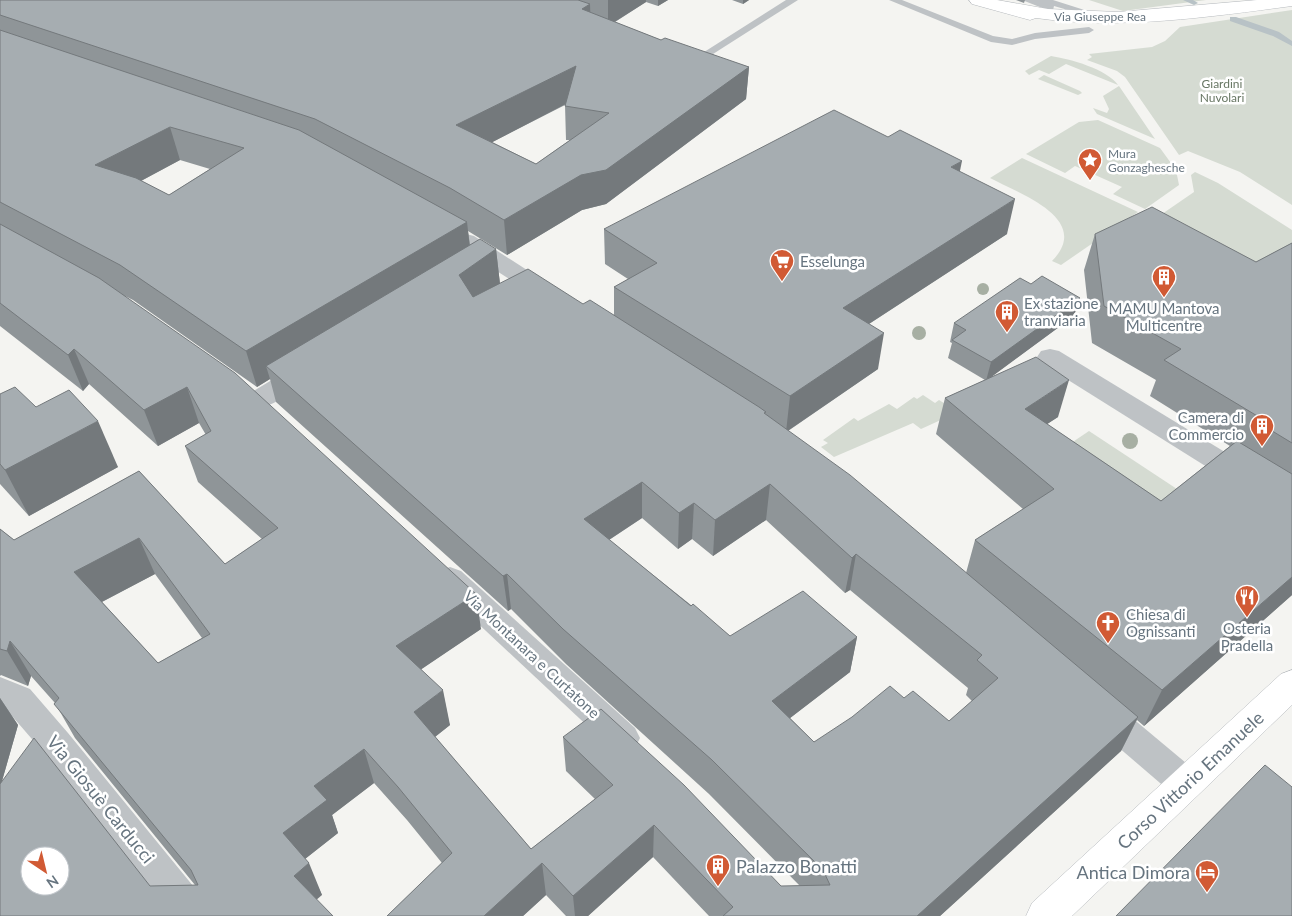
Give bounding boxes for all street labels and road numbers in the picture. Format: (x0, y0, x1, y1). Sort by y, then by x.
street label: Via Giuseppe Rea (1054, 9, 1146, 24)
street label: Via Montanara e Curtatone (460, 586, 604, 722)
street label: Corso Vittorio Emanuele (1112, 706, 1268, 854)
street label: Via Giosuè Carducci (43, 731, 159, 867)

